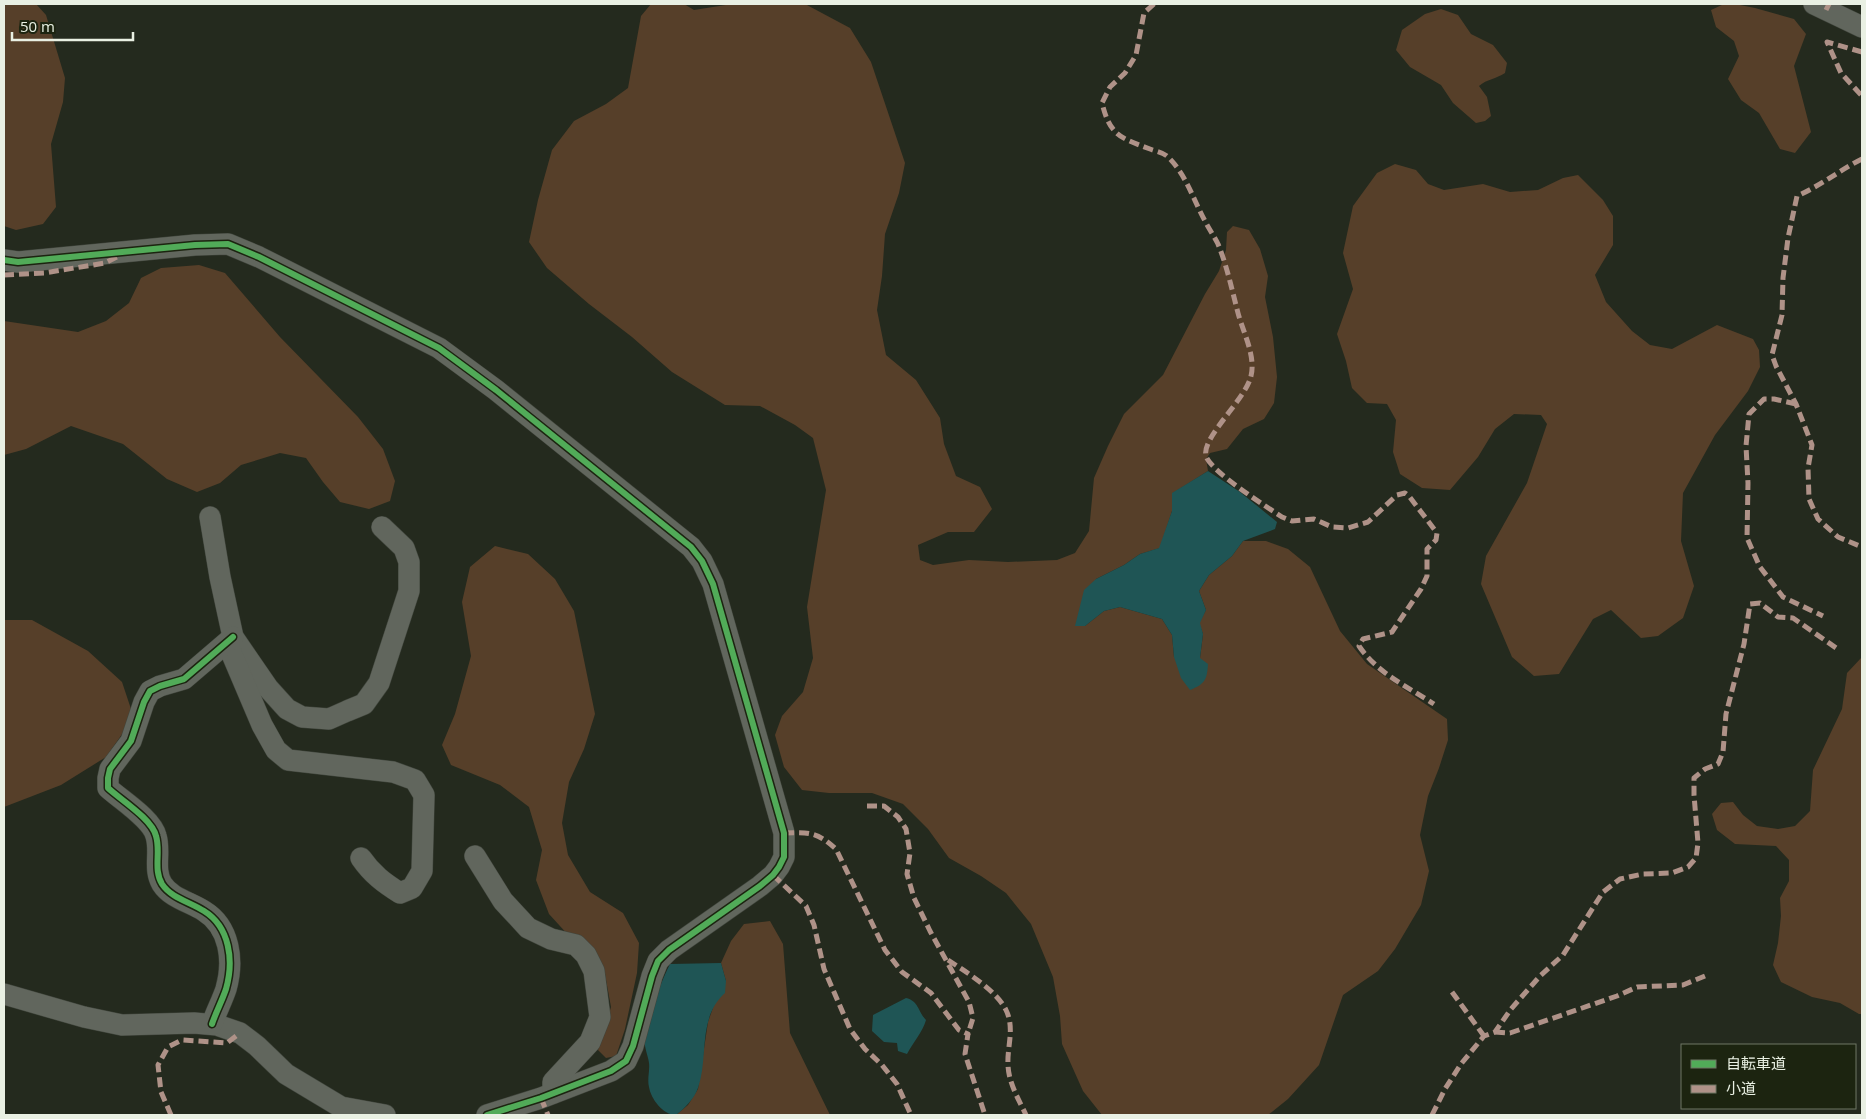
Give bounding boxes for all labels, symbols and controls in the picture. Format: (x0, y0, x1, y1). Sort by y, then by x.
scale bar (12, 10, 134, 42)
text: 50 m (20, 16, 55, 36)
legend (1681, 1044, 1856, 1109)
text: 自転車道 (1726, 1053, 1786, 1073)
text: 小道 (1726, 1078, 1756, 1098)

